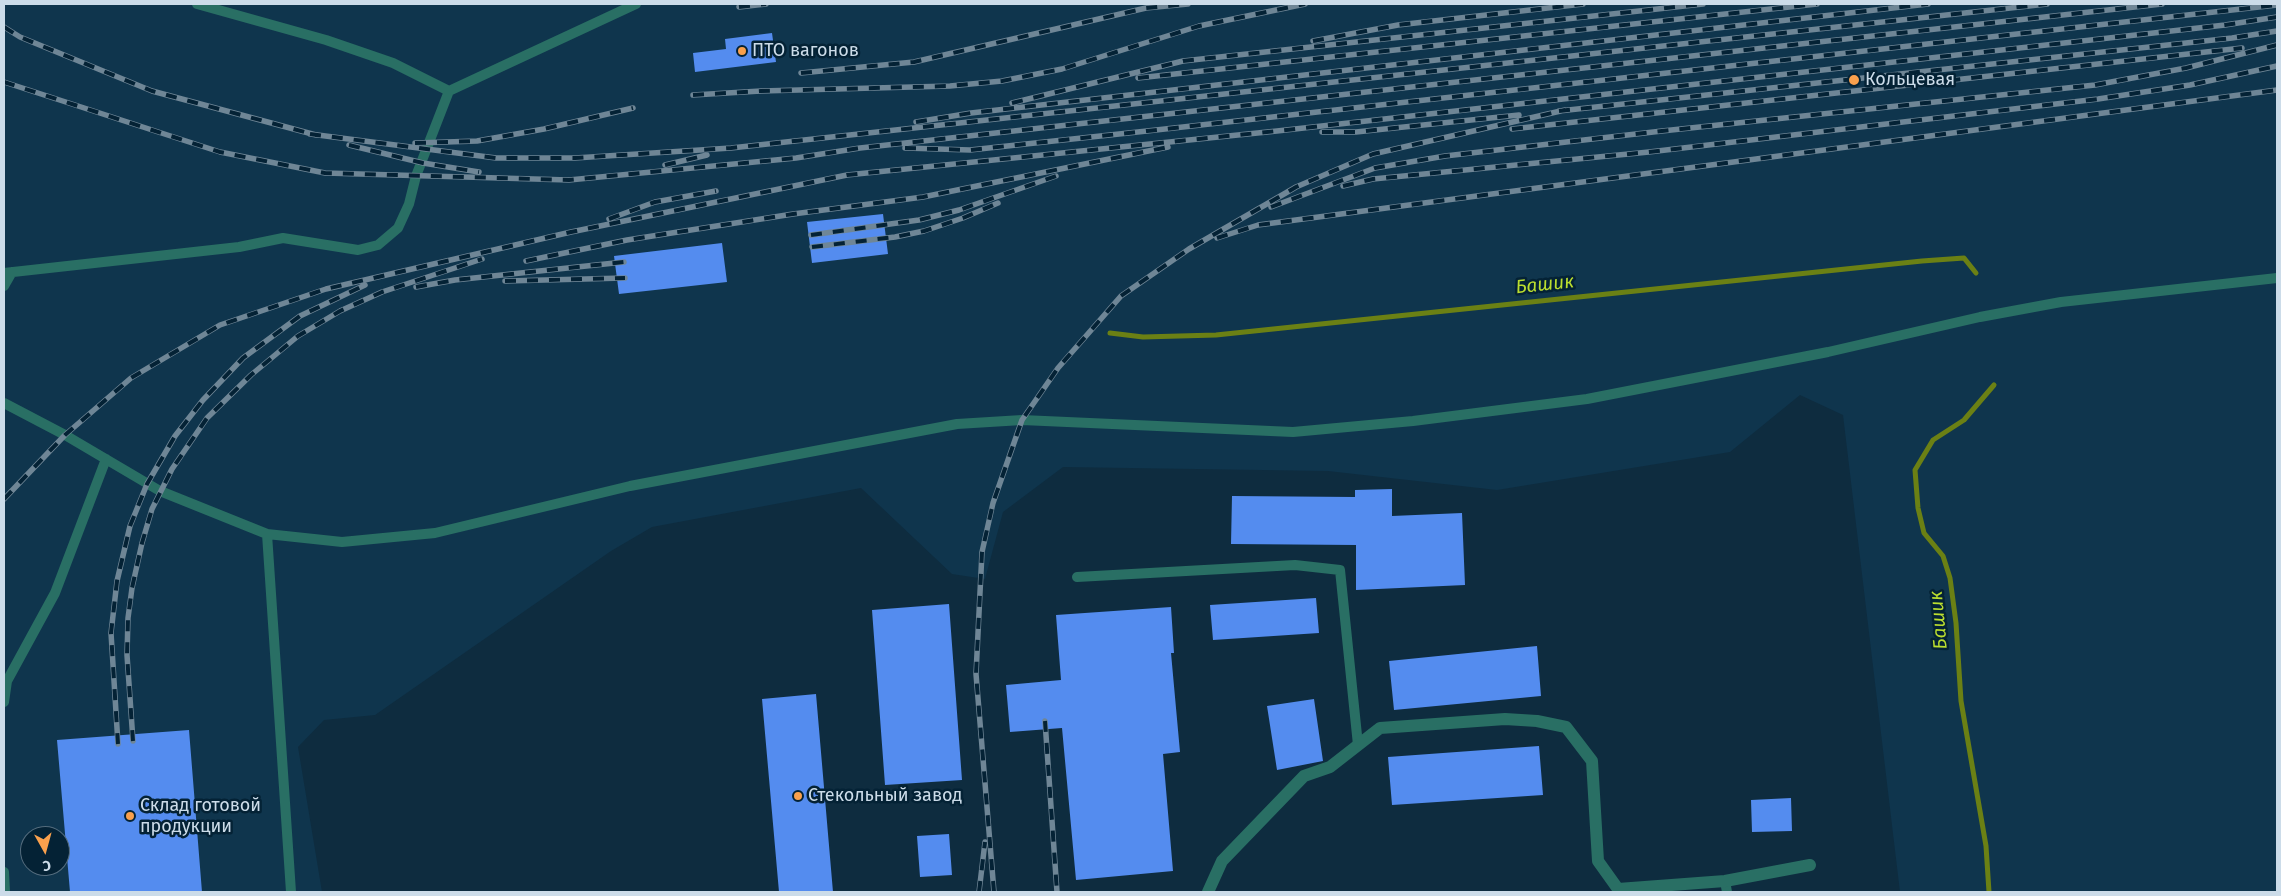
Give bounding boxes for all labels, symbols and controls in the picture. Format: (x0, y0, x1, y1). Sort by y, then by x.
place label: ПТО вагонов (752, 40, 859, 62)
marker: ПТО вагонов (736, 45, 748, 57)
place label: Кольцевая (1865, 69, 1955, 91)
marker: Кольцевая (1847, 73, 1861, 87)
water label: Башик (1515, 271, 1575, 299)
water label: Башик (1925, 590, 1953, 650)
place label: Стекольный завод (808, 785, 962, 807)
marker: Стекольный завод (792, 790, 804, 802)
place label: Склад готовой продукции (140, 795, 261, 838)
marker: Склад готовой продукции (124, 810, 136, 822)
north arrow (20, 826, 70, 876)
text: С (42, 856, 52, 874)

